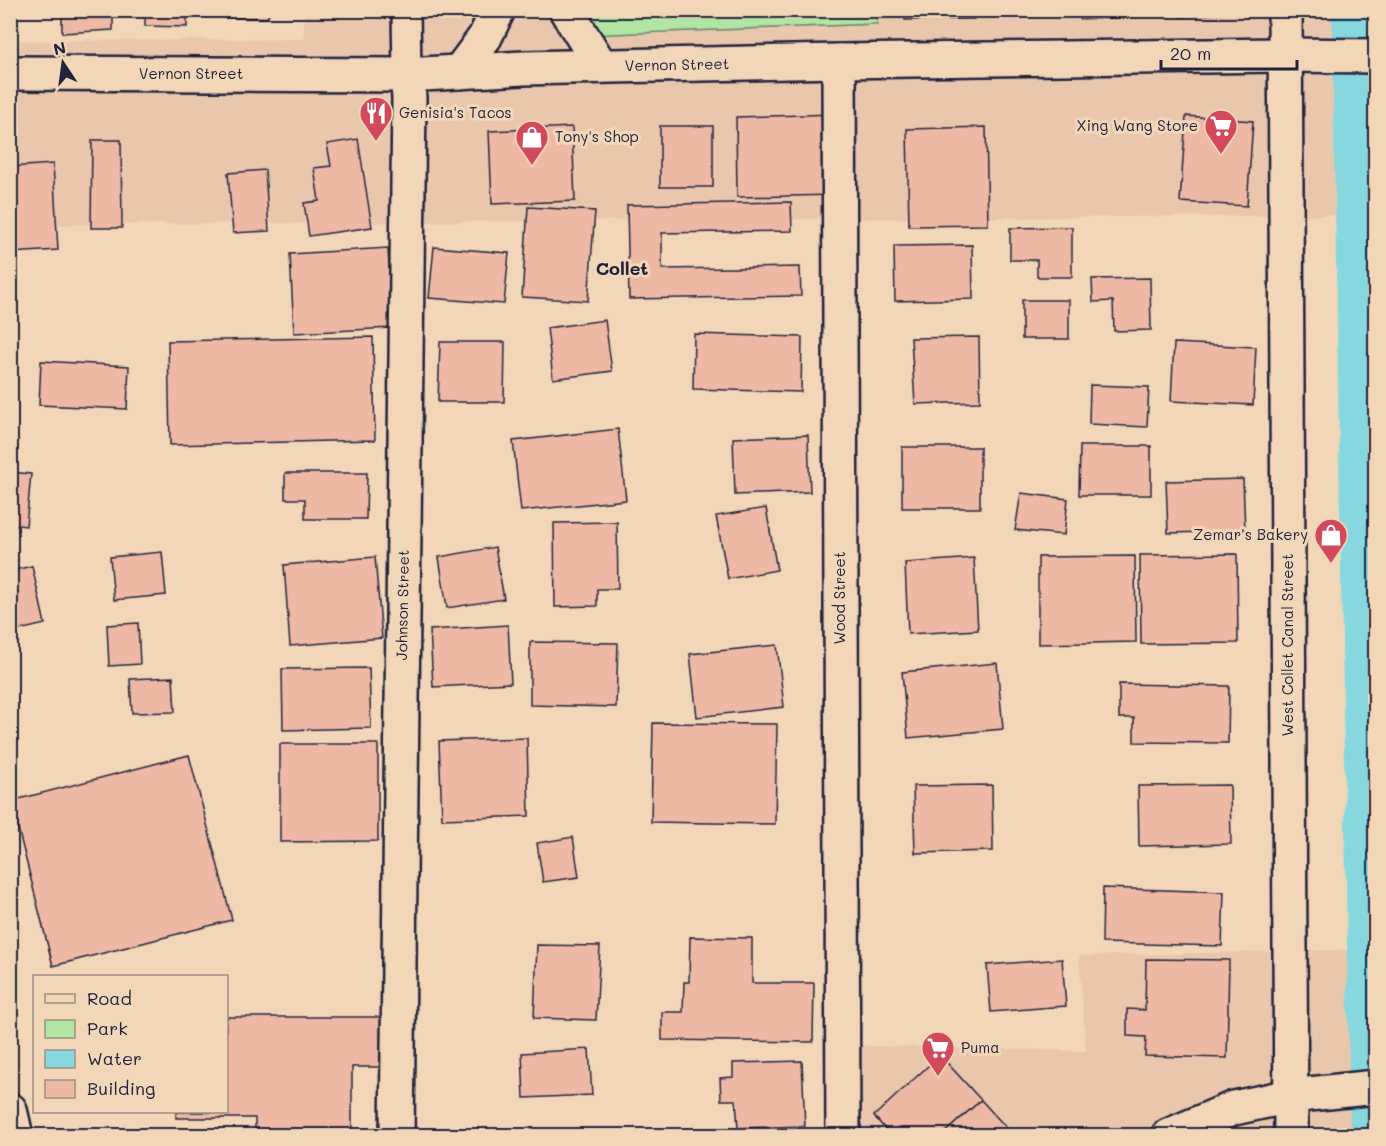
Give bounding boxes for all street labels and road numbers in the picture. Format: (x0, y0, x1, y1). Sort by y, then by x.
street label: Vernon Street (625, 53, 729, 75)
street label: Vernon Street (139, 63, 243, 83)
street label: Johnson Street (391, 549, 413, 661)
street label: Wood Street (829, 551, 849, 645)
street label: West Collet Canal Street (1277, 554, 1297, 737)

